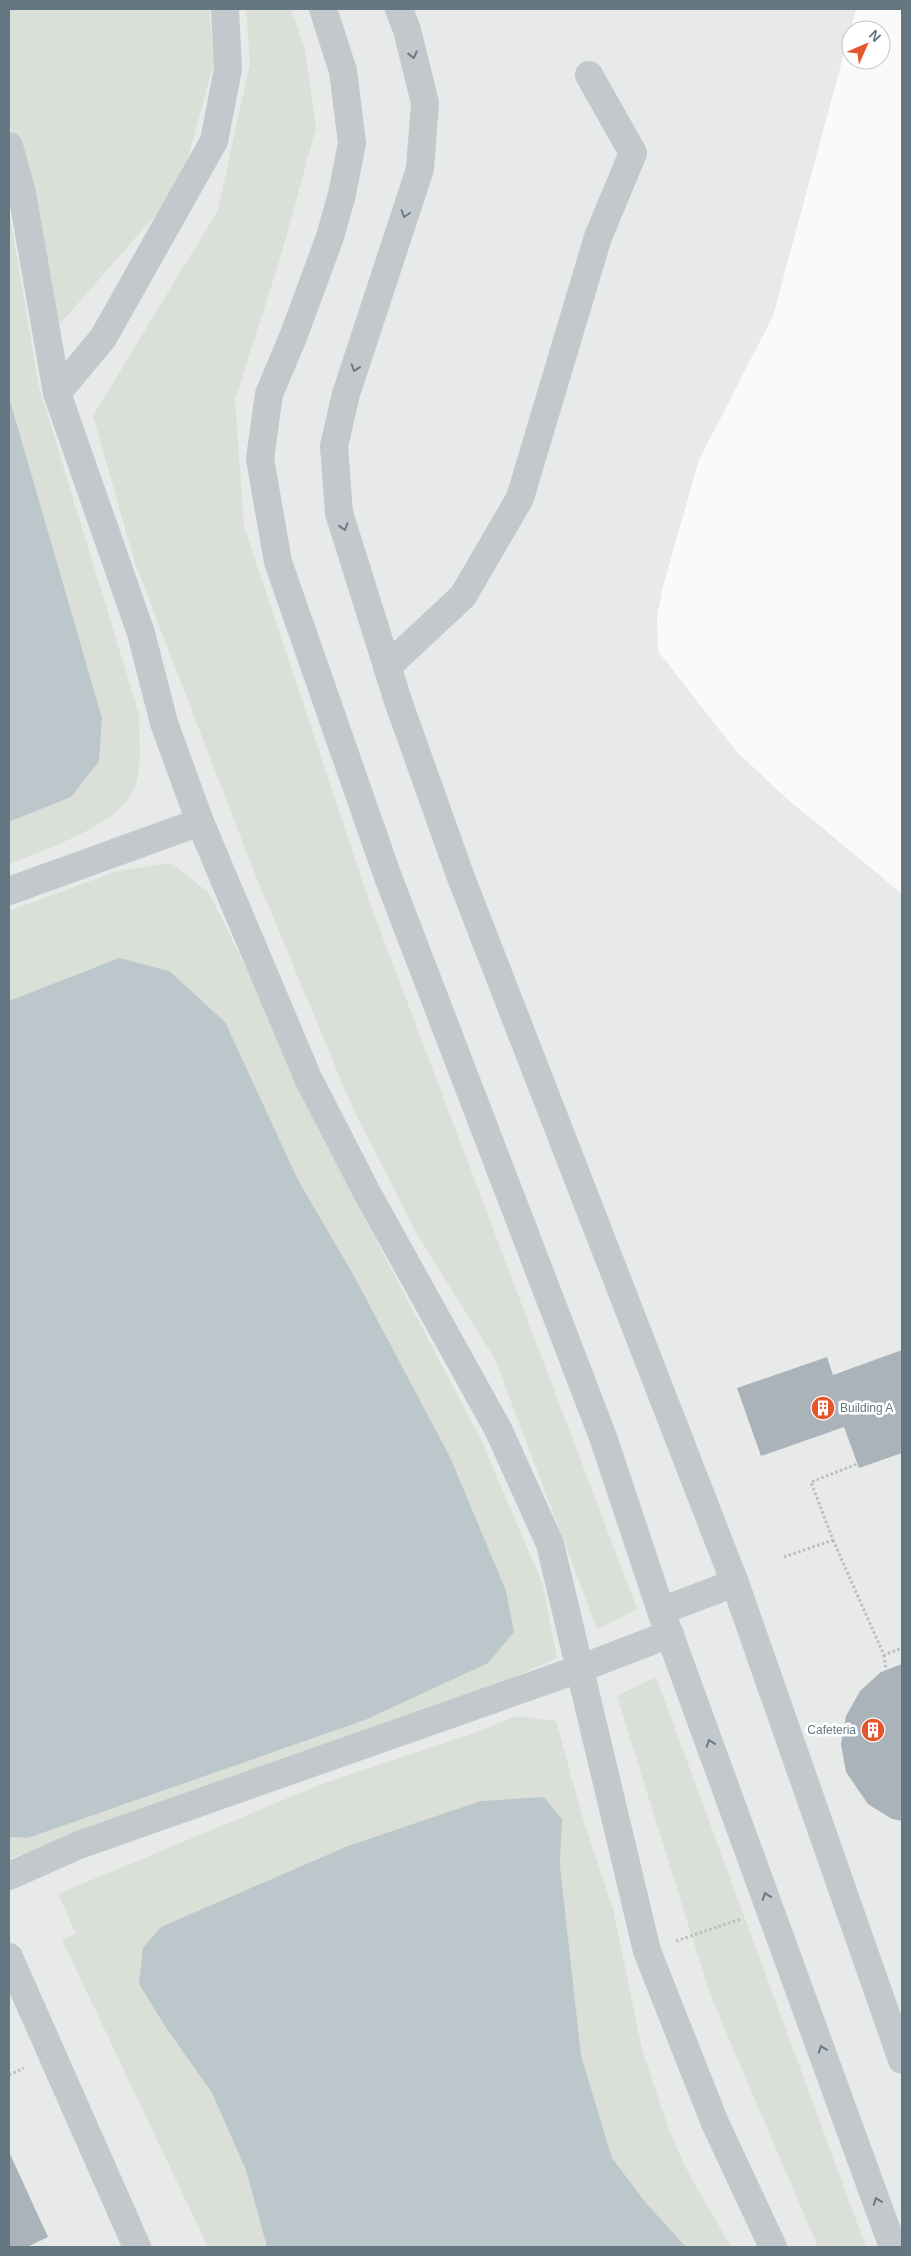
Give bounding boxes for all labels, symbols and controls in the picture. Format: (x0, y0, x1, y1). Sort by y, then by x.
north arrow (841, 20, 891, 70)
text: N (866, 27, 884, 45)
one-way arrow (407, 51, 418, 60)
one-way arrow (401, 209, 411, 217)
one-way arrow (351, 363, 361, 372)
one-way arrow (338, 522, 348, 531)
building icon: Building A (810, 1395, 836, 1421)
place label: Building A (840, 1401, 893, 1415)
building icon: Cafeteria (860, 1717, 886, 1743)
place label: Cafeteria (807, 1723, 856, 1737)
one-way arrow (706, 1739, 716, 1748)
one-way arrow (762, 1892, 772, 1901)
one-way arrow (818, 2045, 828, 2053)
one-way arrow (873, 2198, 883, 2206)

